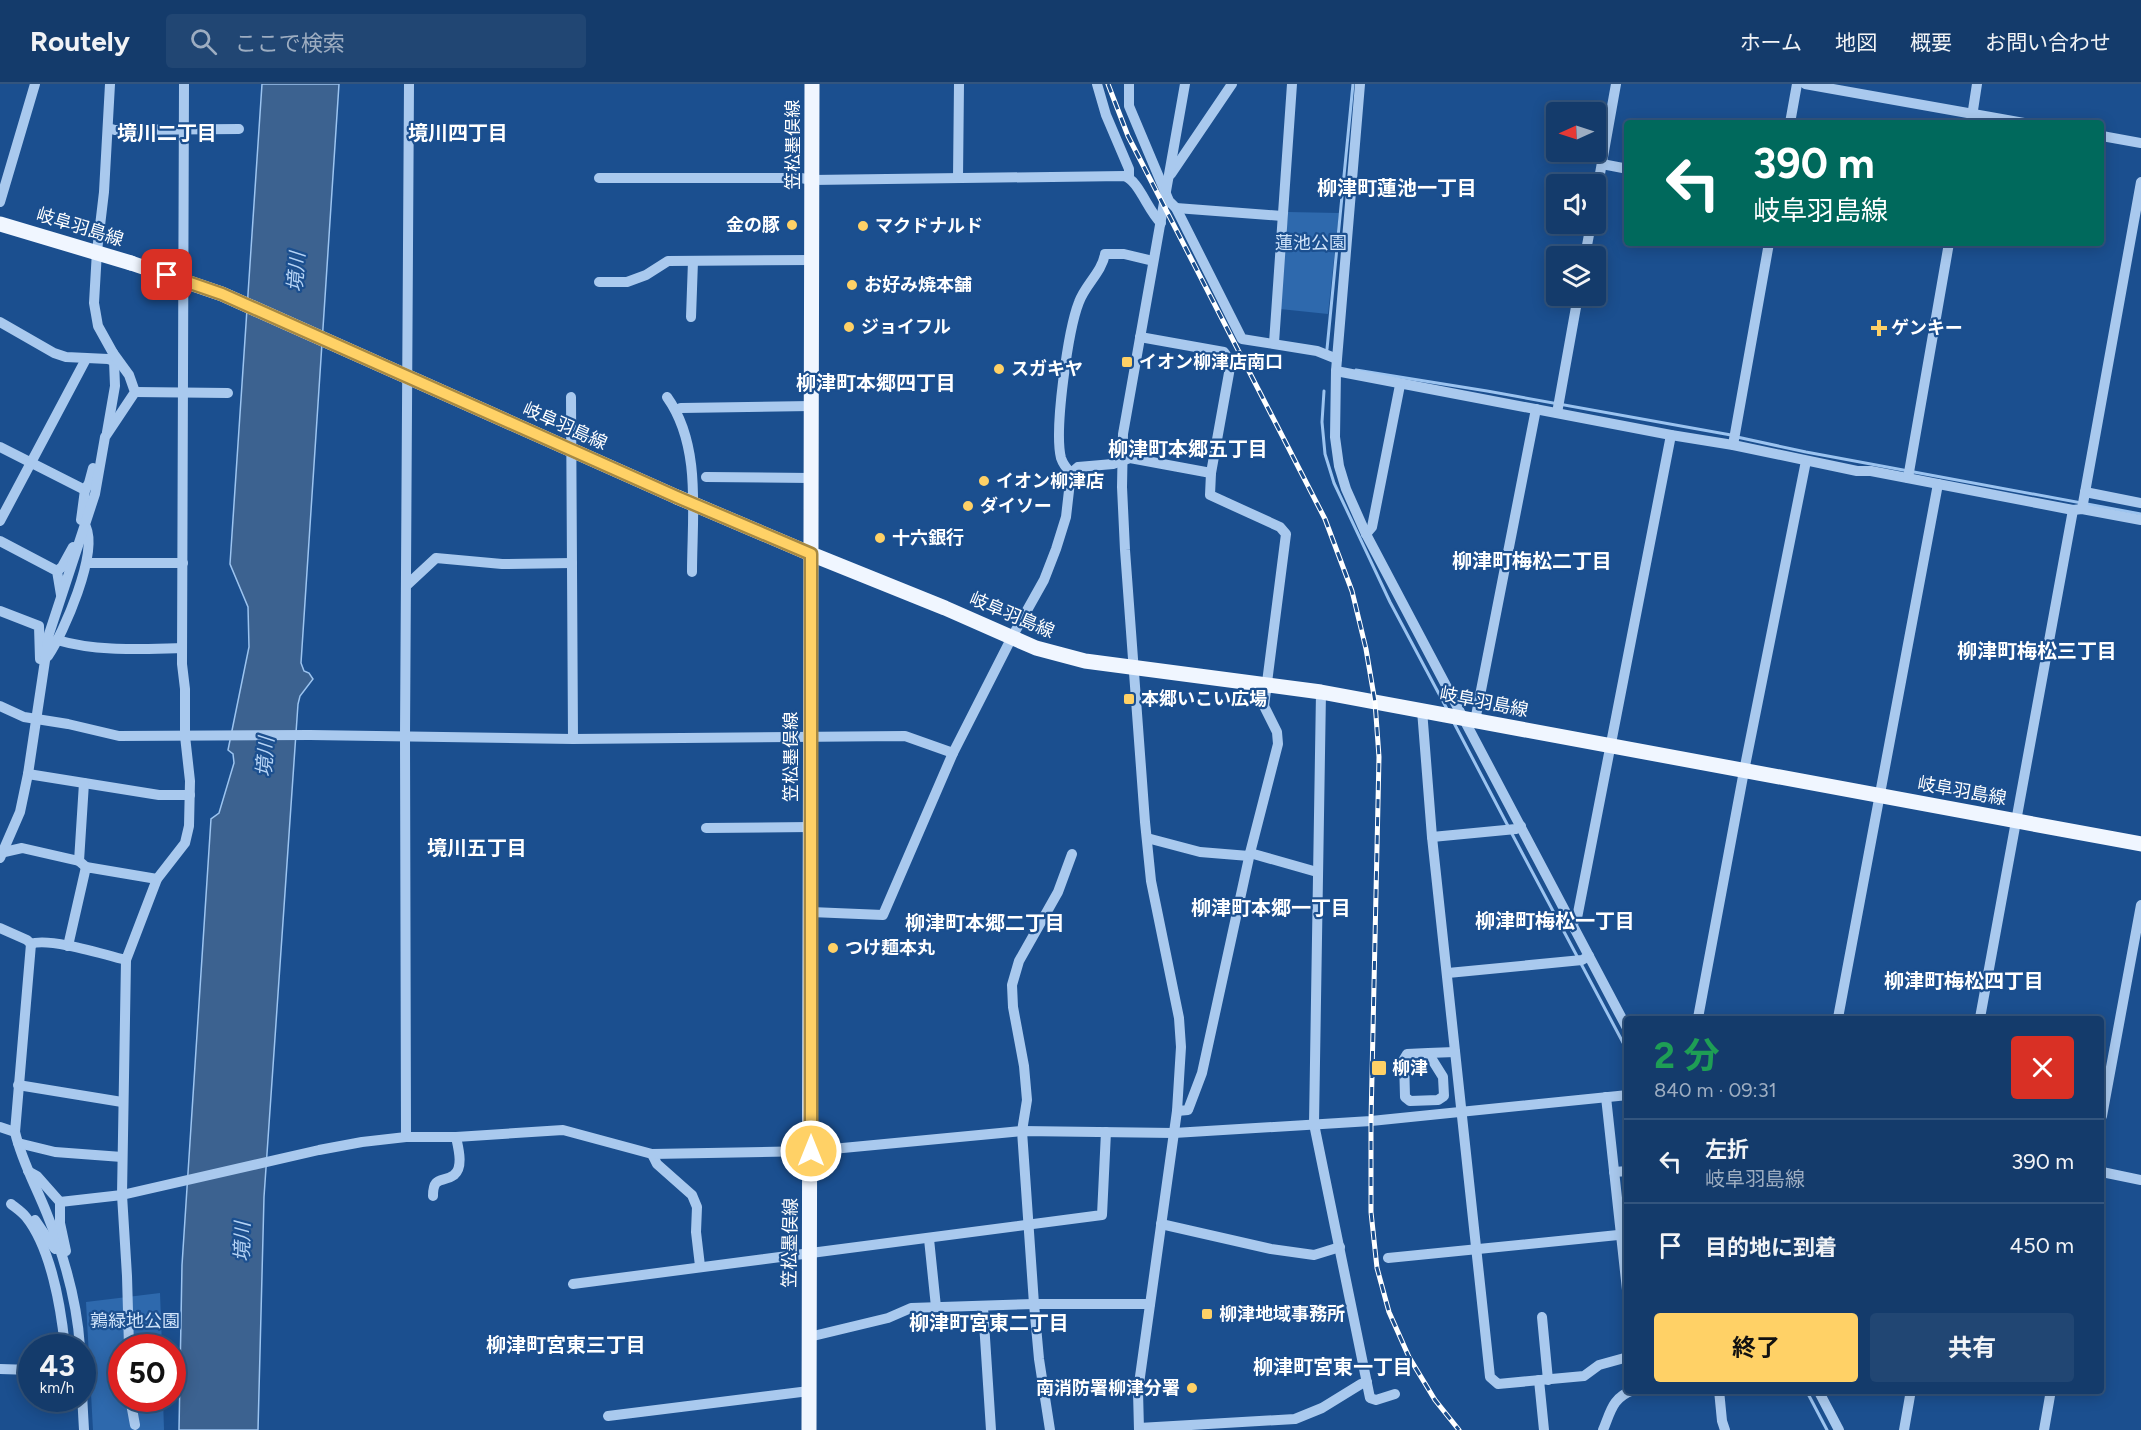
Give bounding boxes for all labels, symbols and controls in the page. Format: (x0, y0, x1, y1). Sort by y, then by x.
search box (166, 14, 586, 68)
text: Routely (30, 24, 130, 58)
icon: search (187, 25, 220, 58)
text: ここで検索 (235, 30, 345, 57)
text: ホーム (1740, 30, 1802, 55)
text: 地図 (1835, 30, 1877, 55)
text: 概要 (1910, 30, 1952, 55)
text: お問い合わせ (1985, 30, 2111, 55)
street label: 笠松墨俣線 (782, 100, 804, 190)
north arrow (1546, 102, 1606, 162)
map controls (1546, 102, 1606, 306)
district label: 境川二丁目 (117, 121, 217, 145)
district label: 境川四丁目 (408, 121, 508, 145)
text: 390 m (1753, 138, 1875, 189)
icon: left (1654, 144, 1732, 222)
button: sound (1546, 174, 1606, 234)
district label: 柳津町蓮池一丁目 (1317, 176, 1477, 200)
text: 岐阜羽島線 (1753, 194, 1888, 227)
street label: 岐阜羽島線 (34, 203, 126, 251)
place label: 金の豚 (726, 214, 780, 236)
place label: マクドナルド (875, 215, 983, 237)
marker: 金の豚 (785, 218, 799, 232)
marker: マクドナルド (856, 219, 870, 233)
park label: 蓮池公園 (1275, 232, 1347, 254)
button: layers (1546, 246, 1606, 306)
pin (141, 249, 192, 300)
water label: 境川 (283, 249, 310, 293)
icon: arrive (150, 258, 183, 291)
place label: お好み焼本舗 (864, 274, 972, 296)
marker: お好み焼本舗 (845, 278, 859, 292)
place label: ジョイフル (861, 316, 951, 338)
place label: ゲンキー (1891, 317, 1963, 339)
marker: ジョイフル (842, 320, 856, 334)
marker: ゲンキー (1872, 321, 1886, 335)
place label: イオン柳津店南口 (1139, 351, 1283, 373)
marker: イオン柳津店南口 (1120, 355, 1134, 369)
place label: スガキヤ (1011, 358, 1083, 380)
marker: スガキヤ (992, 362, 1006, 376)
district label: 柳津町本郷四丁目 (796, 371, 956, 395)
street label: 岐阜羽島線 (519, 398, 611, 454)
district label: 柳津町本郷五丁目 (1108, 437, 1268, 461)
place label: イオン柳津店 (996, 470, 1104, 492)
marker: イオン柳津店 (977, 474, 991, 488)
place label: ダイソー (980, 495, 1052, 517)
marker: ダイソー (961, 499, 975, 513)
place label: 十六銀行 (892, 527, 964, 549)
marker: 十六銀行 (873, 531, 887, 545)
district label: 柳津町梅松二丁目 (1452, 549, 1612, 573)
street label: 岐阜羽島線 (966, 587, 1058, 643)
district label: 柳津町梅松三丁目 (1957, 639, 2117, 663)
street label: 岐阜羽島線 (1438, 683, 1530, 721)
place label: 本郷いこい広場 (1141, 688, 1267, 710)
marker: 本郷いこい広場 (1122, 692, 1136, 706)
street label: 笠松墨俣線 (780, 712, 802, 802)
water label: 境川 (252, 734, 279, 778)
street label: 岐阜羽島線 (1916, 772, 2008, 810)
district label: 境川五丁目 (427, 836, 527, 860)
district label: 柳津町本郷一丁目 (1191, 896, 1351, 920)
district label: 柳津町梅松一丁目 (1475, 909, 1635, 933)
district label: 柳津町本郷二丁目 (905, 911, 1065, 935)
place label: つけ麺本丸 (845, 937, 935, 959)
marker: つけ麺本丸 (826, 941, 840, 955)
district label: 柳津町梅松四丁目 (1884, 969, 2044, 993)
text: 2 分 (1654, 1034, 1719, 1077)
button: close (2011, 1036, 2074, 1099)
place label: 柳津 (1392, 1057, 1428, 1079)
marker: 柳津 (1370, 1059, 1388, 1077)
text: 840 m · 09:31 (1654, 1078, 1777, 1102)
position arrow (779, 1119, 843, 1183)
text: 左折 (1705, 1136, 1749, 1163)
icon: left (1654, 1145, 1687, 1178)
text: 390 m (2011, 1148, 2074, 1175)
text: 岐阜羽島線 (1705, 1167, 1805, 1191)
street label: 笠松墨俣線 (778, 1198, 802, 1288)
water label: 境川 (230, 1220, 254, 1262)
icon: arrive (1654, 1229, 1687, 1262)
text: 450 m (2009, 1232, 2074, 1259)
text: 目的地に到着 (1705, 1234, 1837, 1261)
place label: 柳津地域事務所 (1219, 1303, 1345, 1325)
marker: 柳津地域事務所 (1200, 1307, 1214, 1321)
park label: 鶉緑地公園 (90, 1310, 180, 1332)
district label: 柳津町宮東二丁目 (909, 1311, 1069, 1335)
button: 終了 (1654, 1313, 1858, 1382)
button: 共有 (1870, 1313, 2074, 1382)
district label: 柳津町宮東三丁目 (486, 1333, 646, 1357)
speed limit sign: 50 (108, 1334, 186, 1412)
text: 43 (39, 1347, 75, 1384)
district label: 柳津町宮東一丁目 (1253, 1355, 1413, 1379)
place label: 南消防署柳津分署 (1036, 1377, 1180, 1399)
text: km/h (40, 1379, 74, 1397)
marker: 南消防署柳津分署 (1185, 1381, 1199, 1395)

